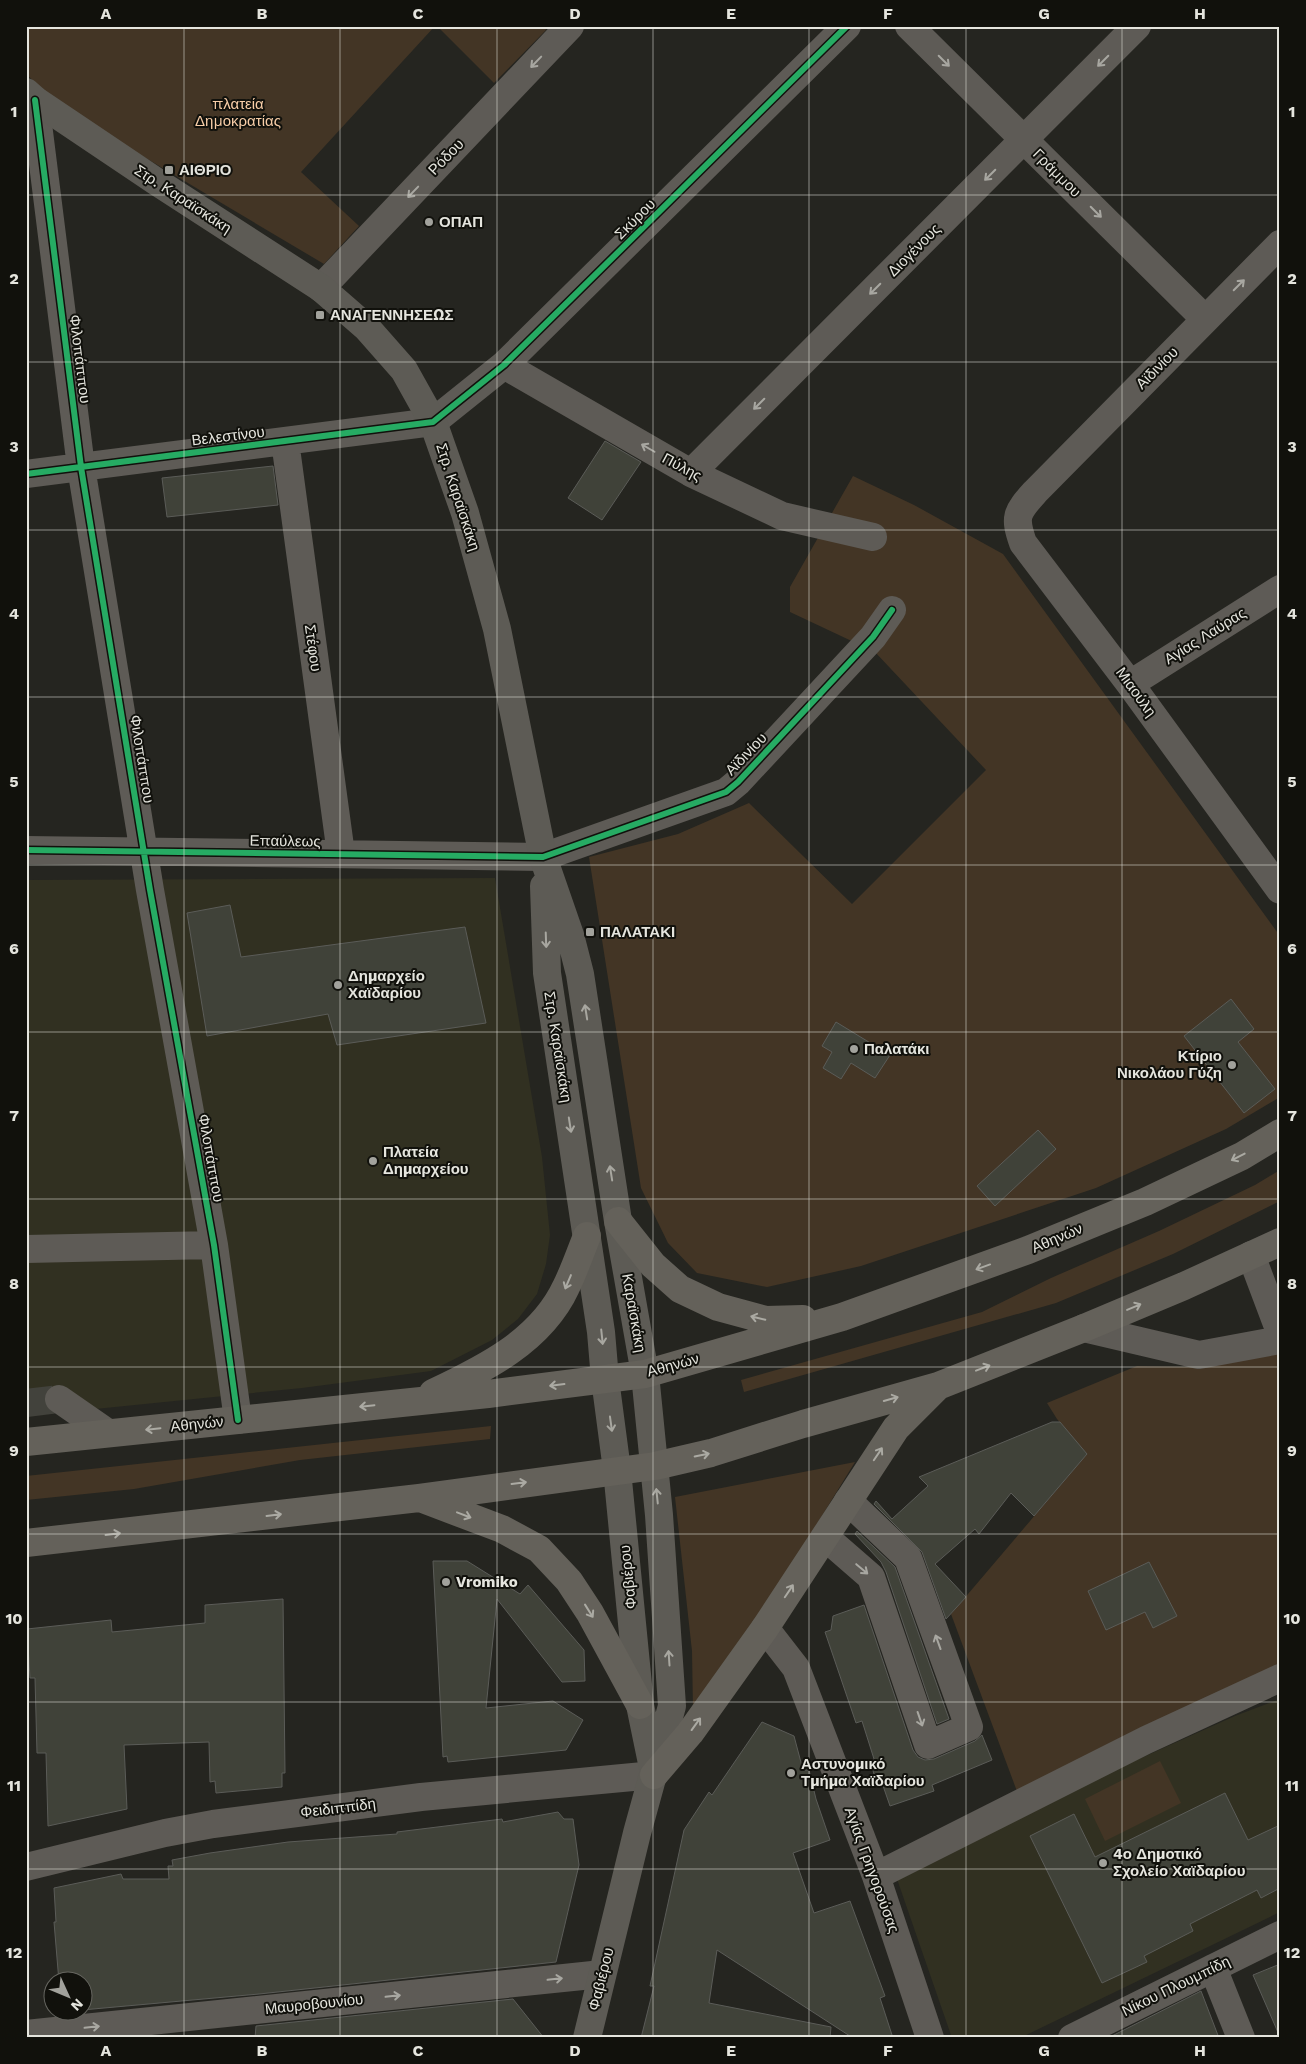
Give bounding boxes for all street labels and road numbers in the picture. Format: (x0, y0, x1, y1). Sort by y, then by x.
street label: Ρόδου (425, 135, 467, 179)
street label: Γράμμου (1029, 145, 1085, 201)
street label: Στρ. Καραϊσκάκη (131, 161, 235, 237)
street label: Σκύρου (611, 195, 659, 243)
street label: Διογένους (884, 220, 944, 280)
street label: Φιλοπάππου (66, 314, 94, 404)
street label: Αϊδινίου (1132, 343, 1182, 393)
street label: Βελεστίνου (190, 423, 266, 449)
street label: Στρ. Καραϊσκάκη (432, 441, 484, 553)
street label: Πύλης (659, 449, 705, 485)
street label: Αγίας Λαύρας (1161, 604, 1249, 668)
street label: Στέφου (301, 623, 325, 673)
street label: Μιαούλη (1112, 664, 1160, 720)
street label: Φιλοπάππου (126, 714, 158, 804)
street label: Αϊδινίου (721, 729, 771, 779)
street label: Επαύλεως (249, 831, 321, 851)
street label: Στρ. Καραϊσκάκη (540, 990, 576, 1104)
street label: Φιλοπάππου (194, 1112, 228, 1204)
street label: Αθηνών (1029, 1219, 1085, 1257)
street label: Καραϊσκάκη (618, 1272, 650, 1354)
street label: Αθηνών (645, 1349, 701, 1381)
street label: Αθηνών (170, 1412, 224, 1436)
street label: Φαβιέρου (616, 1544, 640, 1610)
street label: Φειδιππίδη (299, 1794, 377, 1822)
street label: Αγίας Γρηγορούσας (841, 1805, 903, 1935)
street label: Φαβιέρου (584, 1946, 618, 2012)
street label: Νίκου Πλουμπίδη (1119, 1952, 1233, 2020)
street label: Μαυροβουνίου (264, 1990, 364, 2018)

